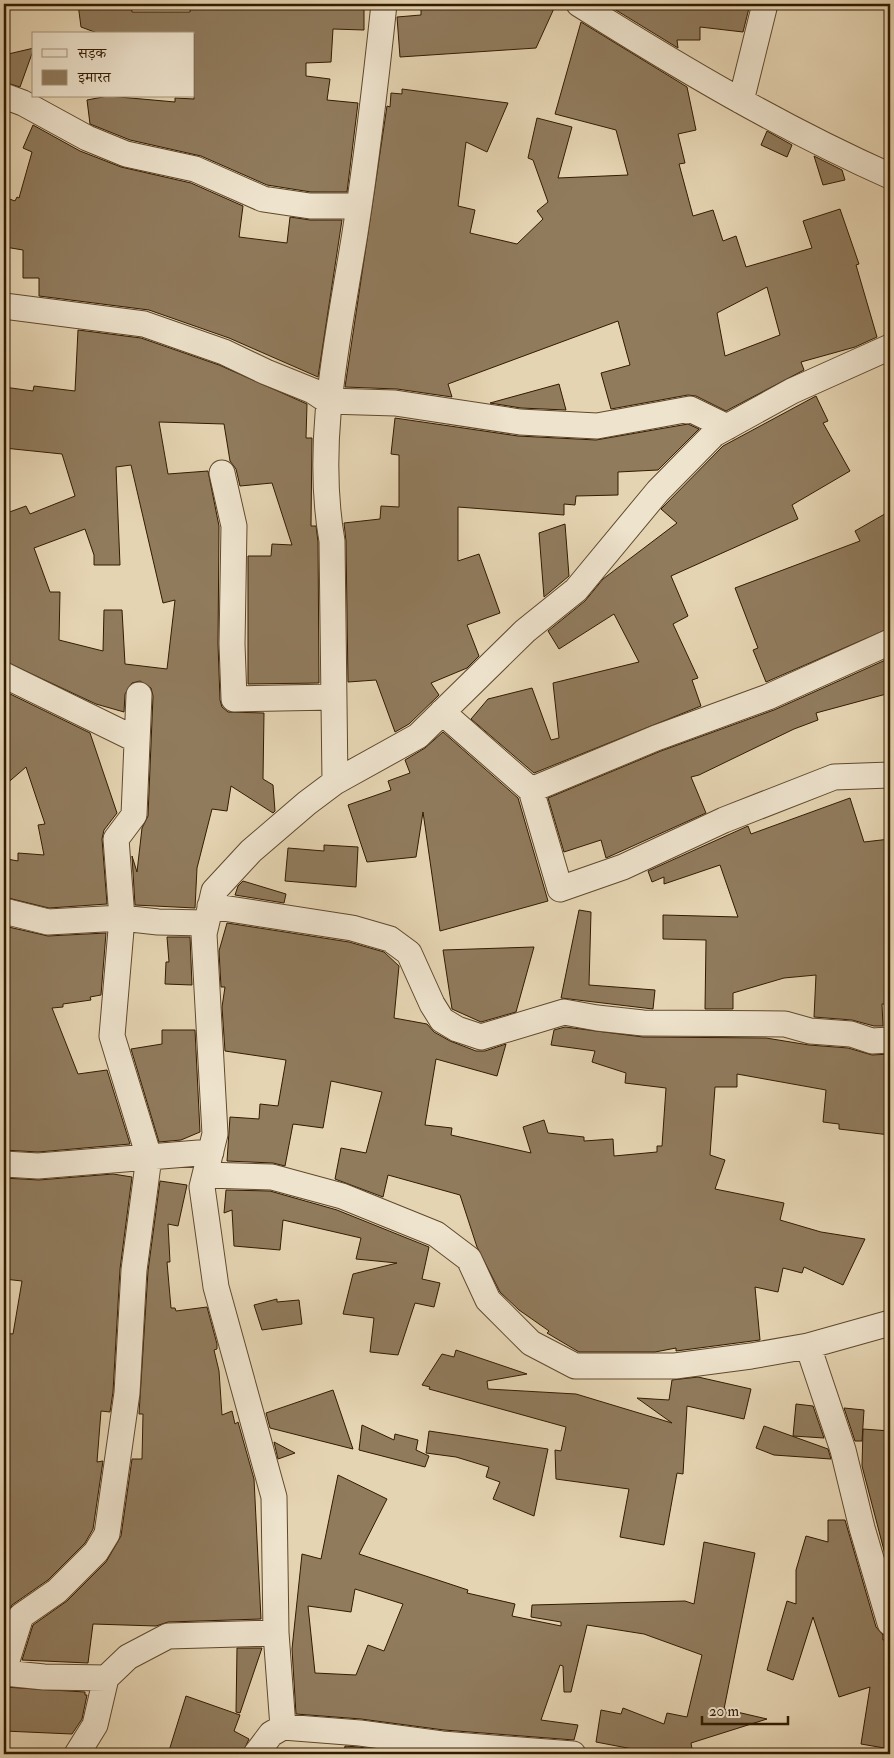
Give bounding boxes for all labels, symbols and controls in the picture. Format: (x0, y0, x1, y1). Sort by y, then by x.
legend (32, 32, 195, 98)
text: सड़क (77, 44, 107, 63)
text: इमारत (77, 68, 112, 87)
scale bar (702, 1693, 788, 1725)
text: 20 m (709, 1702, 739, 1721)

